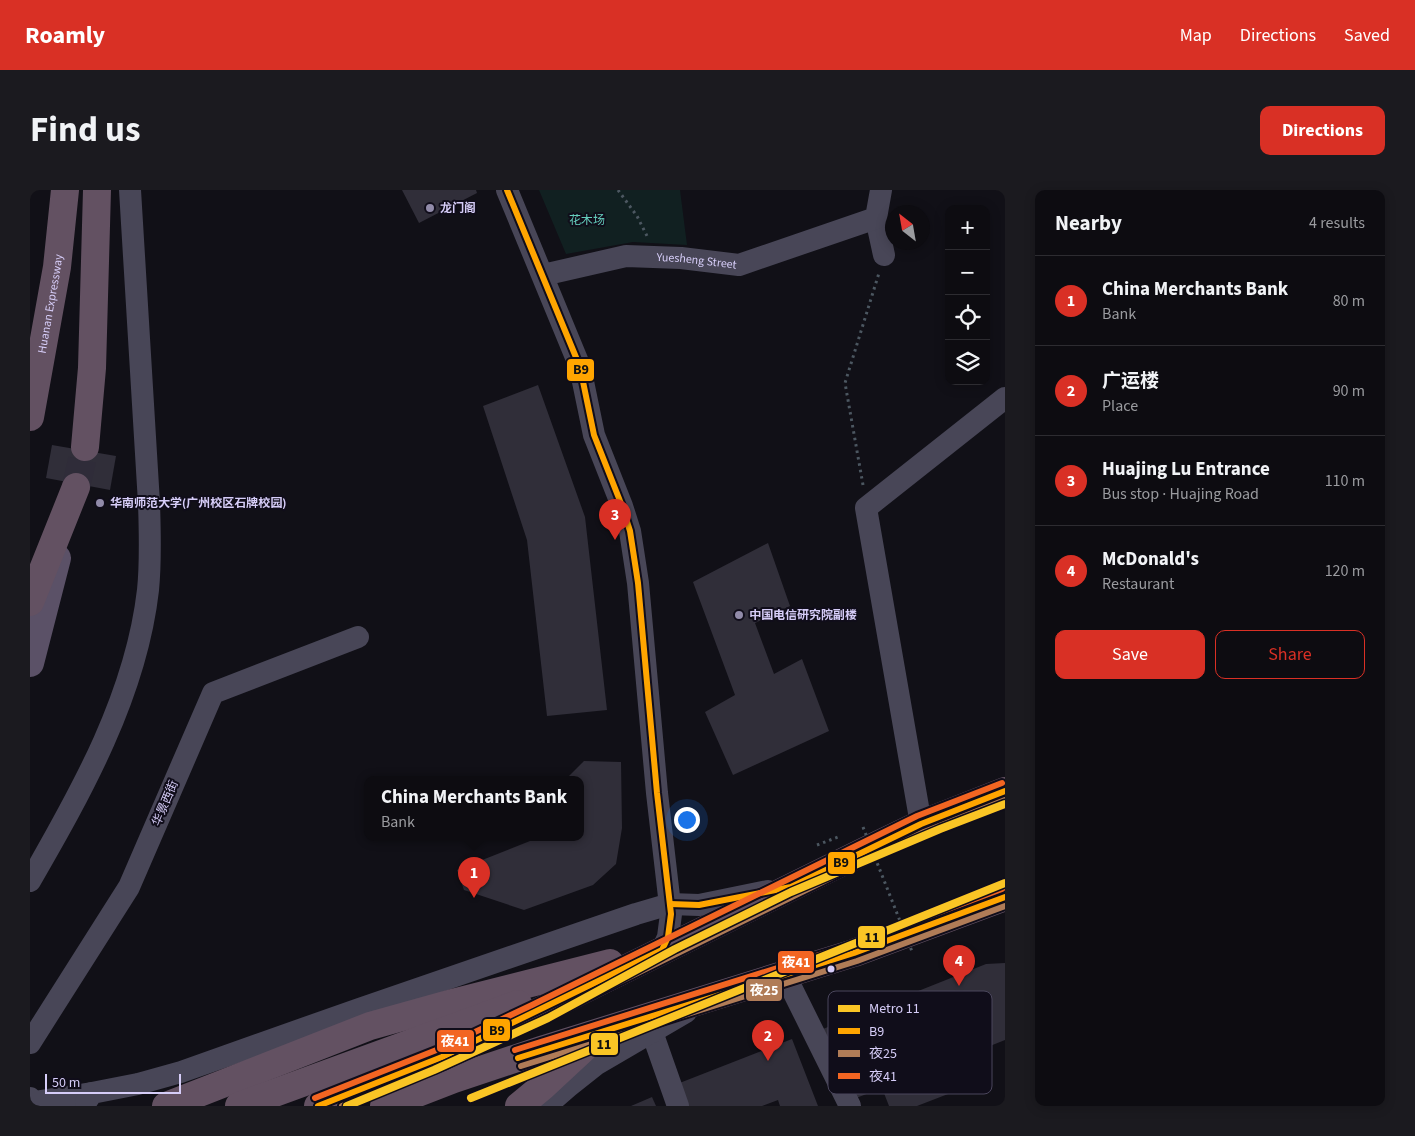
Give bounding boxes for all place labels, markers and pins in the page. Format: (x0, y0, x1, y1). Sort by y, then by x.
place label: 龙门阁 (440, 200, 476, 217)
marker: 龙门阁 (424, 202, 436, 214)
place label: 华南师范大学(广州校区石牌校园) (110, 495, 286, 512)
marker: 华南师范大学(广州校区石牌校园) (94, 497, 106, 509)
pin: 3 (599, 499, 631, 540)
place label: 中国电信研究院副楼 (749, 607, 857, 624)
marker: 中国电信研究院副楼 (733, 609, 745, 621)
pin: 1 (458, 857, 490, 898)
pin: 4 (943, 945, 975, 986)
unlabelled marker (826, 964, 836, 974)
pin: 2 (752, 1020, 784, 1061)

